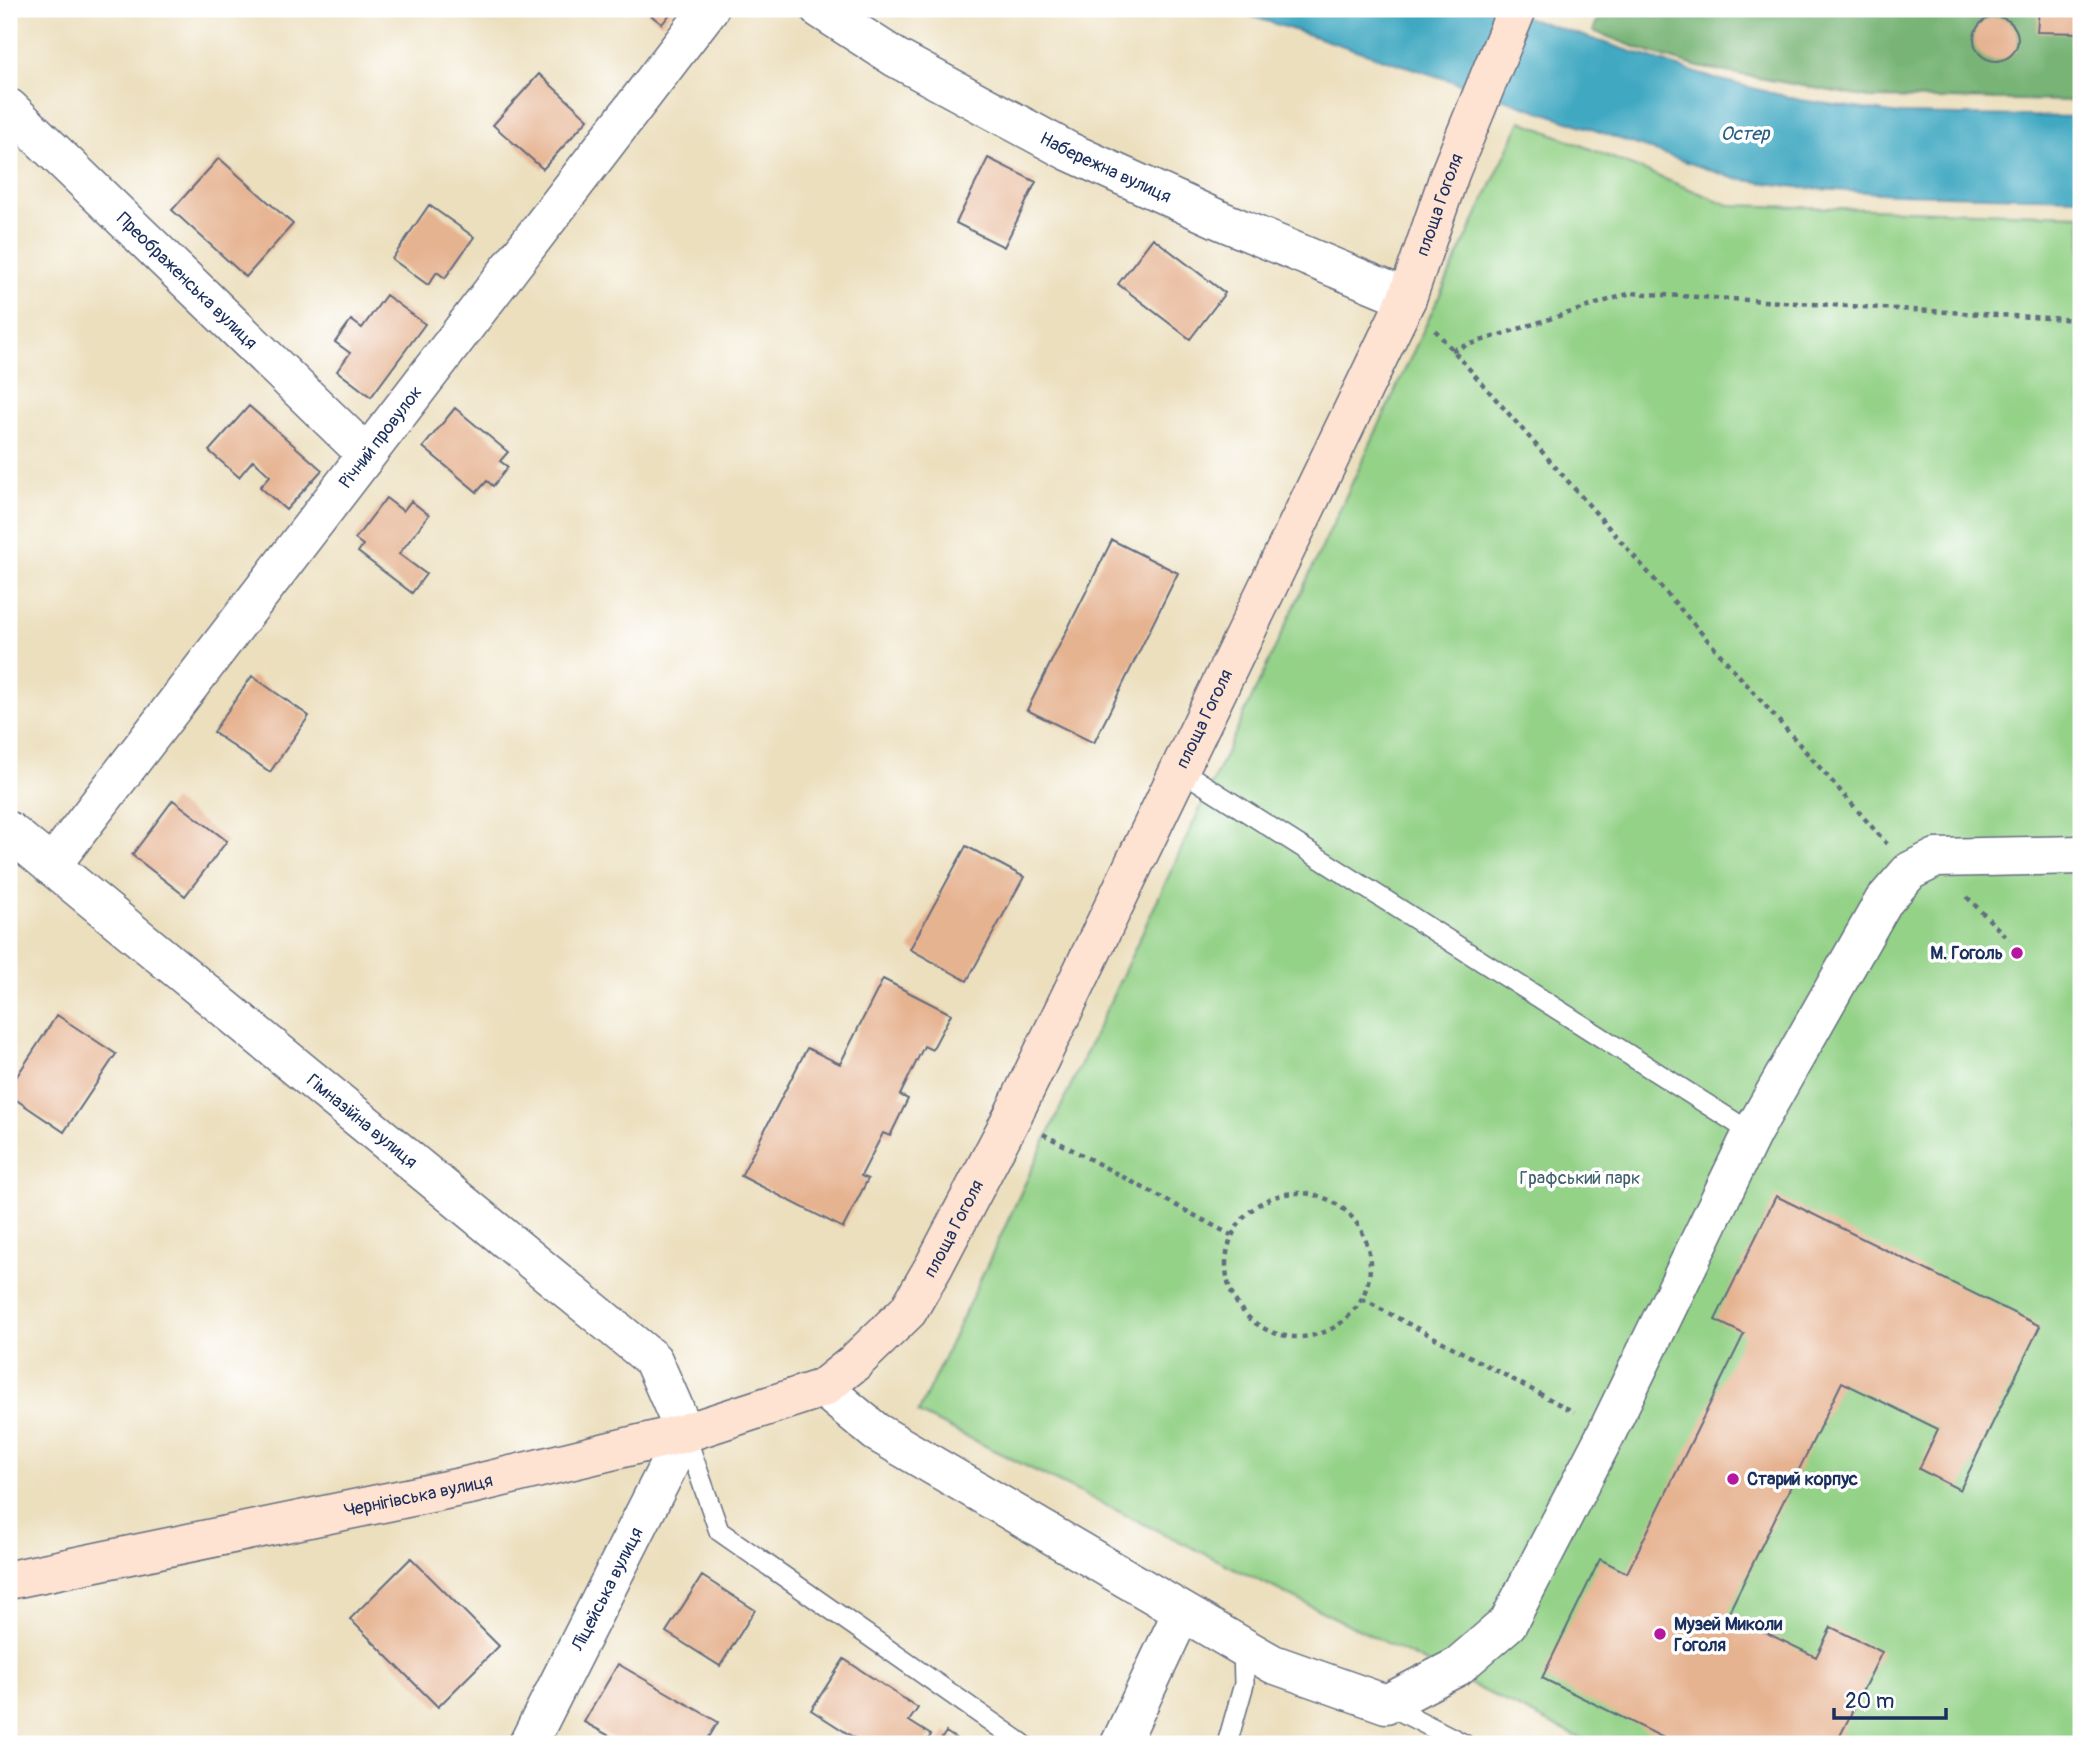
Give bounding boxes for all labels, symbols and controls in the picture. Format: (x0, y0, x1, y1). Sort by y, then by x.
water label: Остер (1720, 122, 1771, 146)
street label: Набережна вулиця (1036, 127, 1175, 208)
street label: площа Гоголя (1411, 150, 1469, 259)
street label: Преображенська вулиця (111, 208, 262, 354)
street label: Річний провулок (334, 381, 427, 493)
street label: площа Гоголя (1171, 666, 1238, 772)
place label: М. Гоголь (1930, 942, 2003, 965)
marker: М. Гоголь (2009, 945, 2025, 961)
street label: Гімназійна вулиця (302, 1069, 422, 1174)
park label: Графський парк (1520, 1167, 1640, 1190)
street label: площа Гоголя (919, 1176, 989, 1282)
place label: Старий корпус (1747, 1468, 1858, 1491)
street label: Чернігівська вулиця (342, 1469, 495, 1523)
marker: Старий корпус (1725, 1471, 1741, 1487)
street label: Ліцейська вулиця (566, 1524, 648, 1656)
place label: Музей Миколи Гоголя (1674, 1613, 1782, 1657)
marker: Музей Миколи Гоголя (1652, 1626, 1668, 1642)
scale bar (1834, 1676, 1946, 1720)
text: 20 m (1845, 1688, 1894, 1715)

